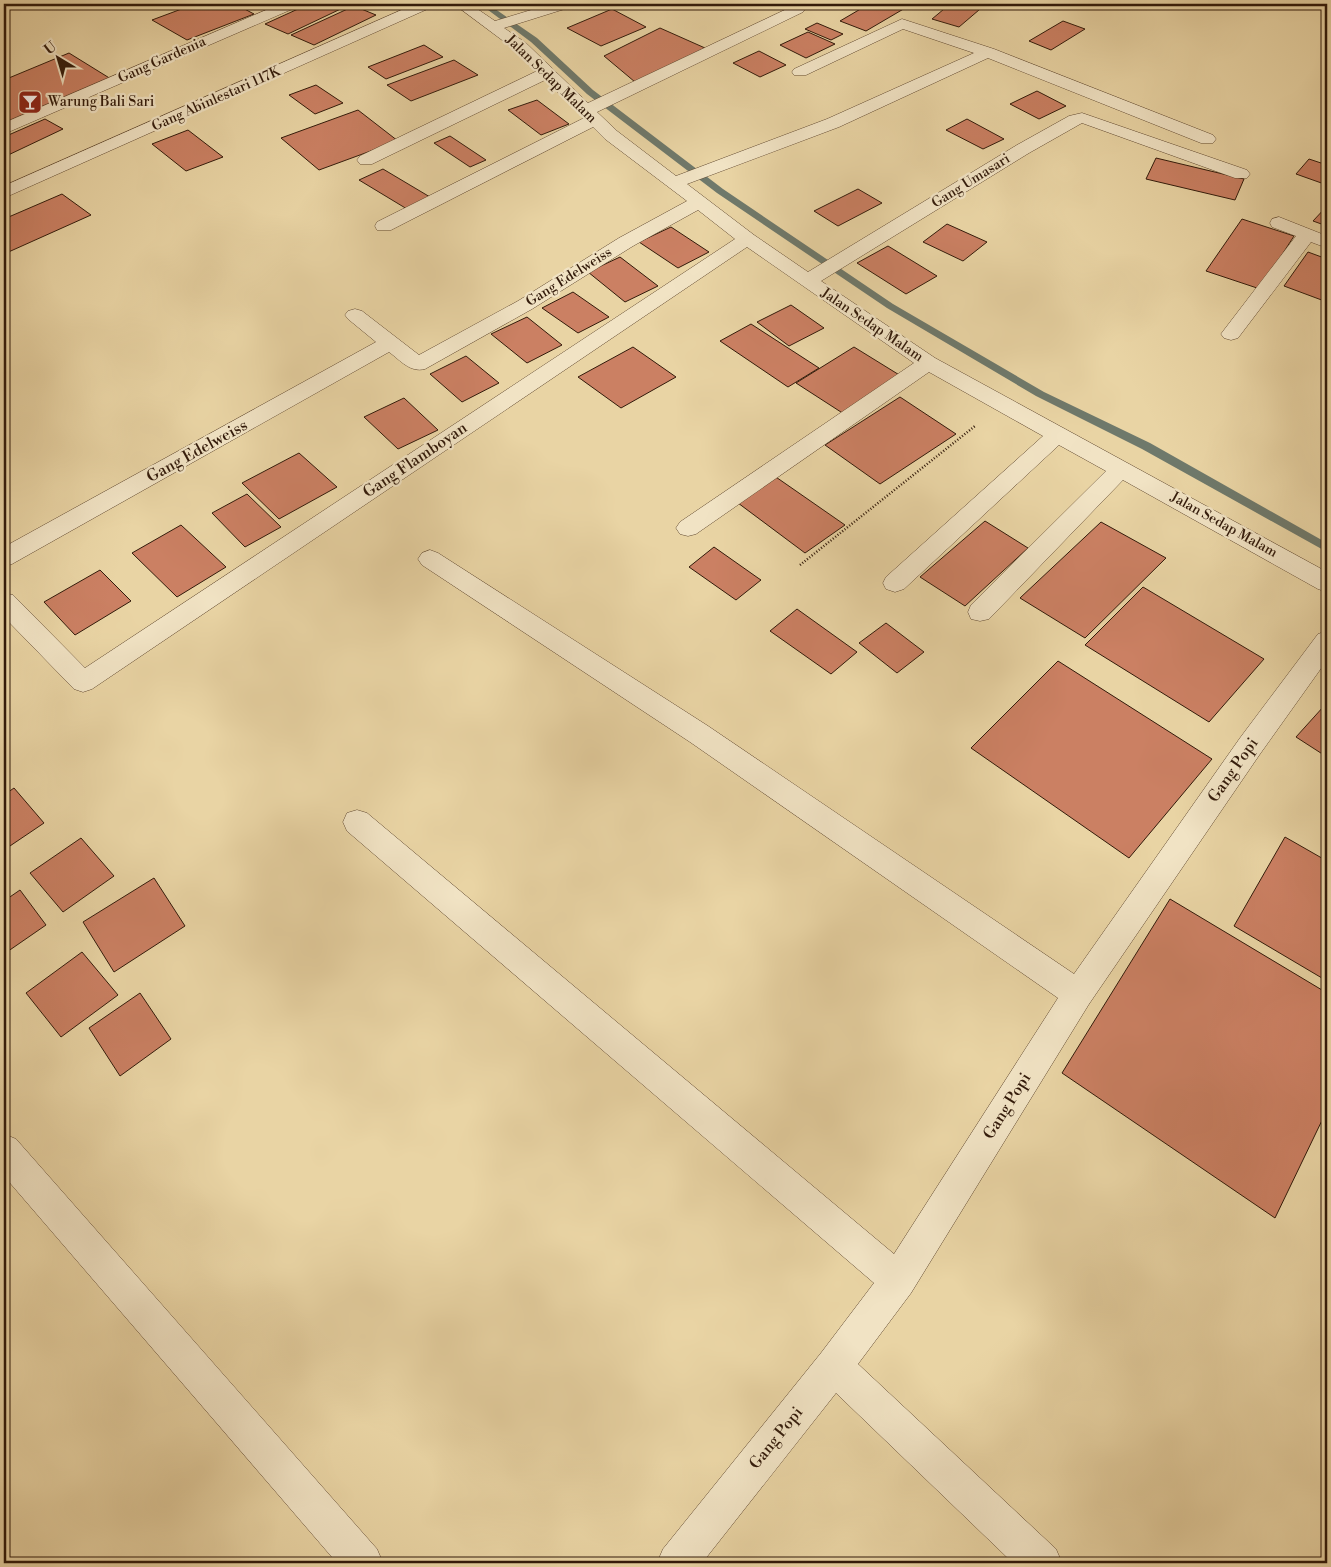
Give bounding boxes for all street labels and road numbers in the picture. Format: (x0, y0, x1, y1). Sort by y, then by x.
street label: Jalan Sedap Malam (501, 30, 600, 127)
street label: Gang Gardenia (115, 32, 210, 87)
street label: Gang Abinlestari 117K (149, 62, 284, 135)
street label: Gang Umasari (928, 149, 1014, 212)
street label: Gang Edelweiss (523, 243, 615, 311)
street label: Jalan Sedap Malam (817, 284, 927, 366)
street label: Gang Edelweiss (143, 415, 251, 487)
street label: Gang Flamboyan (359, 417, 471, 502)
street label: Jalan Sedap Malam (1166, 488, 1281, 562)
street label: Gang Popi (1203, 734, 1263, 806)
street label: Gang Popi (979, 1069, 1035, 1143)
street label: Gang Popi (745, 1403, 807, 1473)

